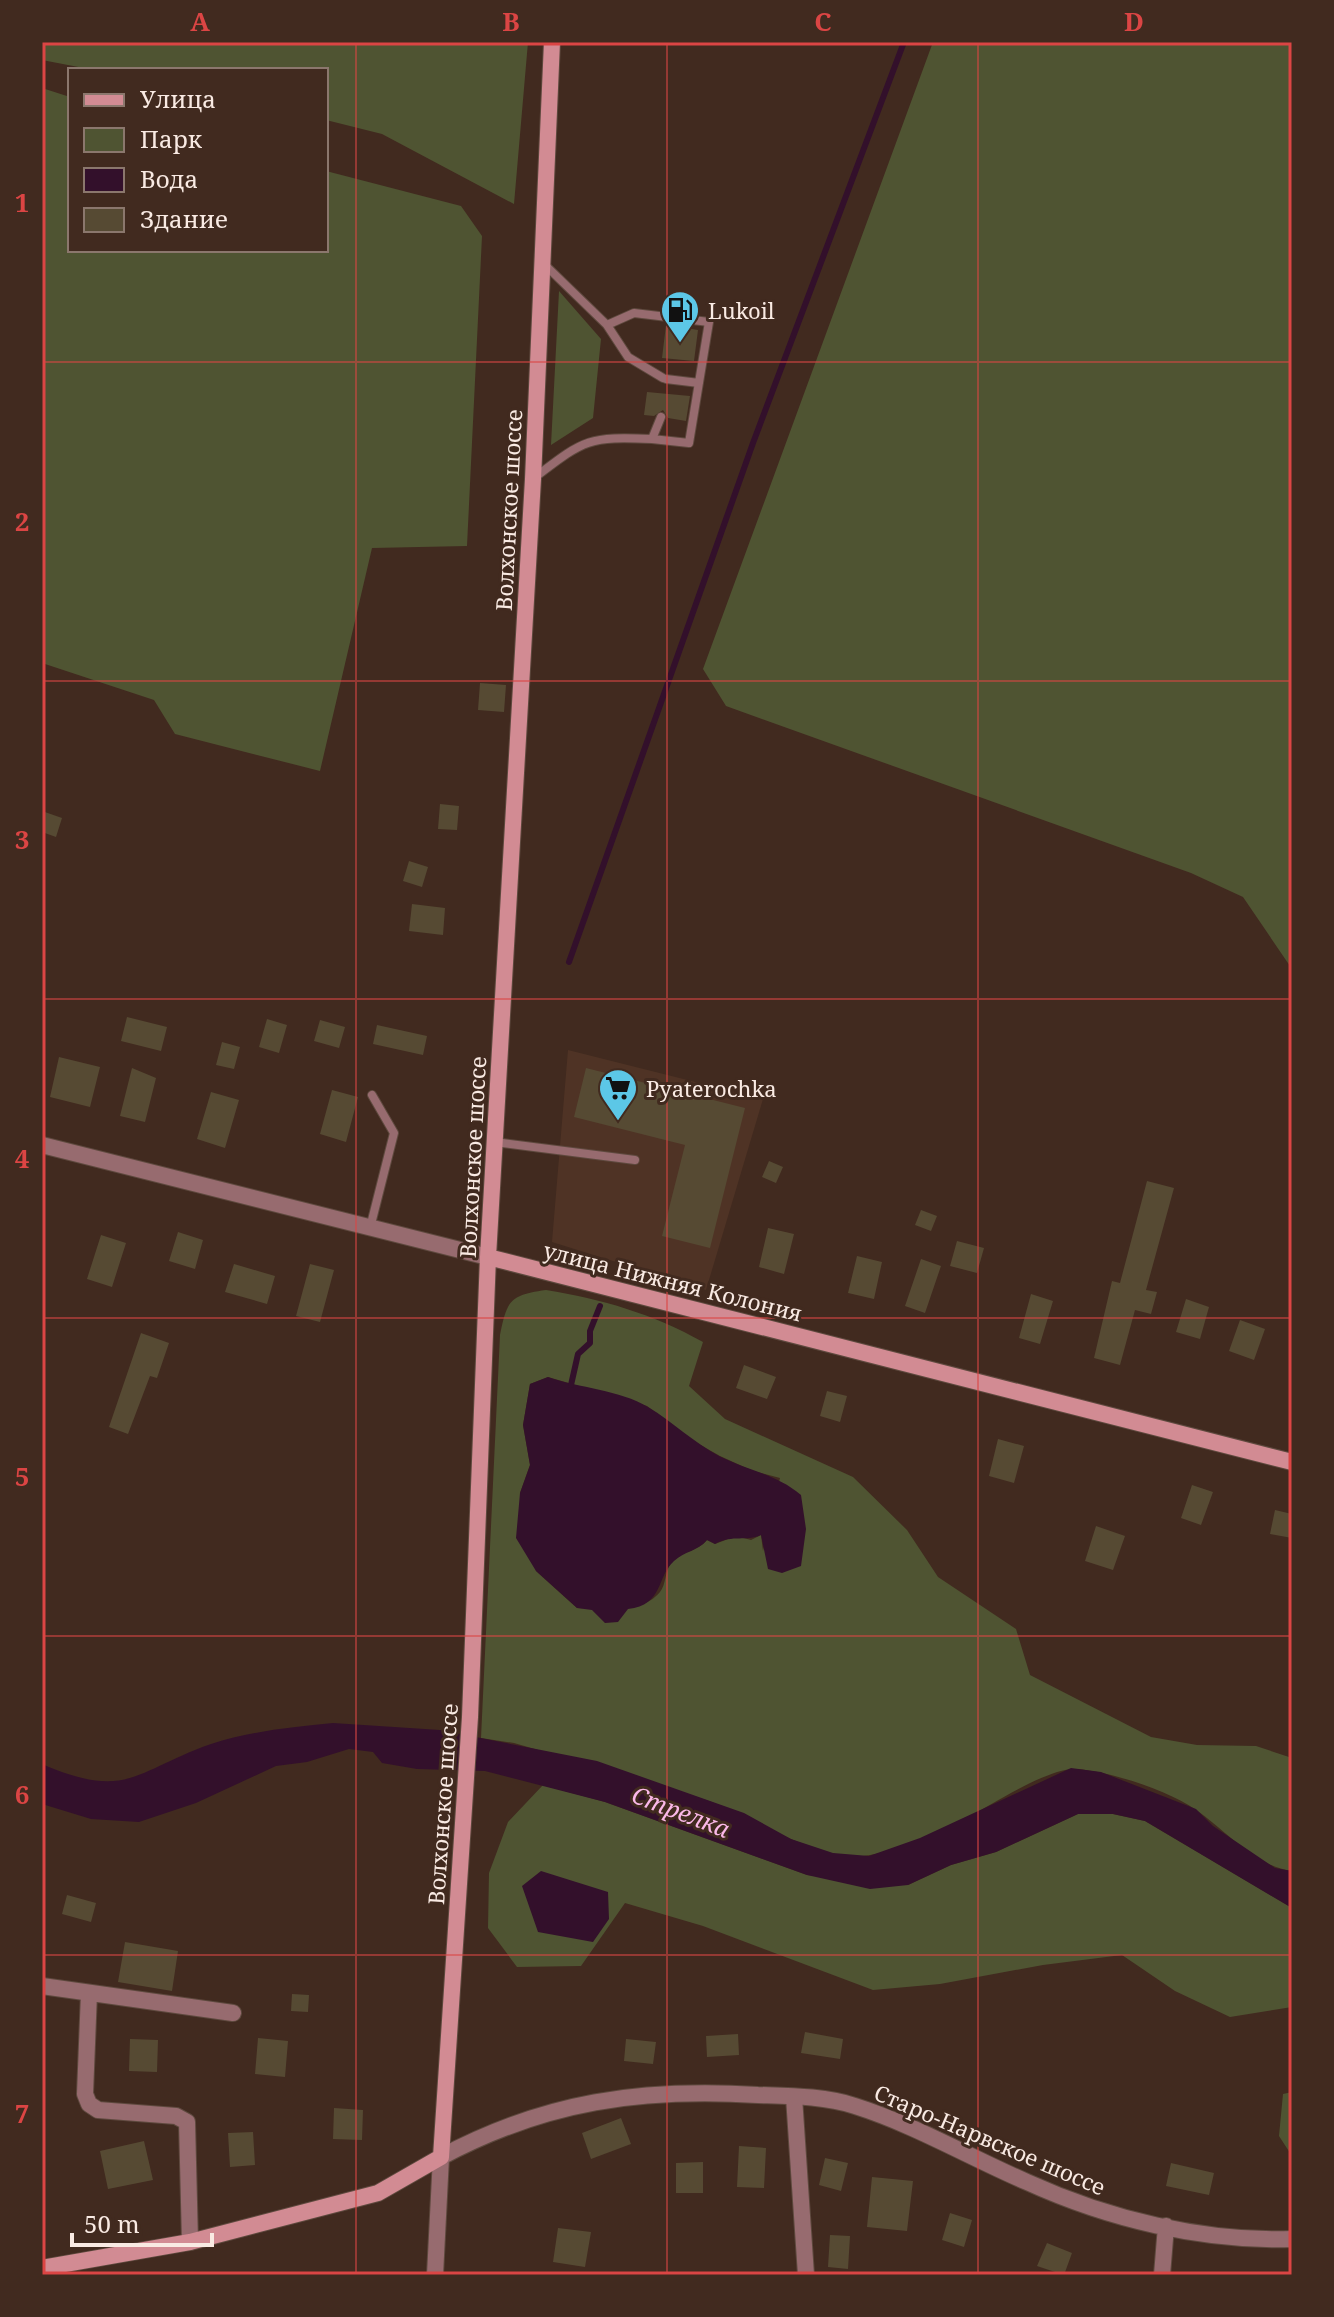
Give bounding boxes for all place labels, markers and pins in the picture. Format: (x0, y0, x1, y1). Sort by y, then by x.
fuel station icon: Lukoil (659, 289, 701, 344)
place label: Lukoil (708, 295, 775, 325)
supermarket icon: Pyaterochka (597, 1067, 639, 1122)
place label: Pyaterochka (646, 1073, 777, 1103)

